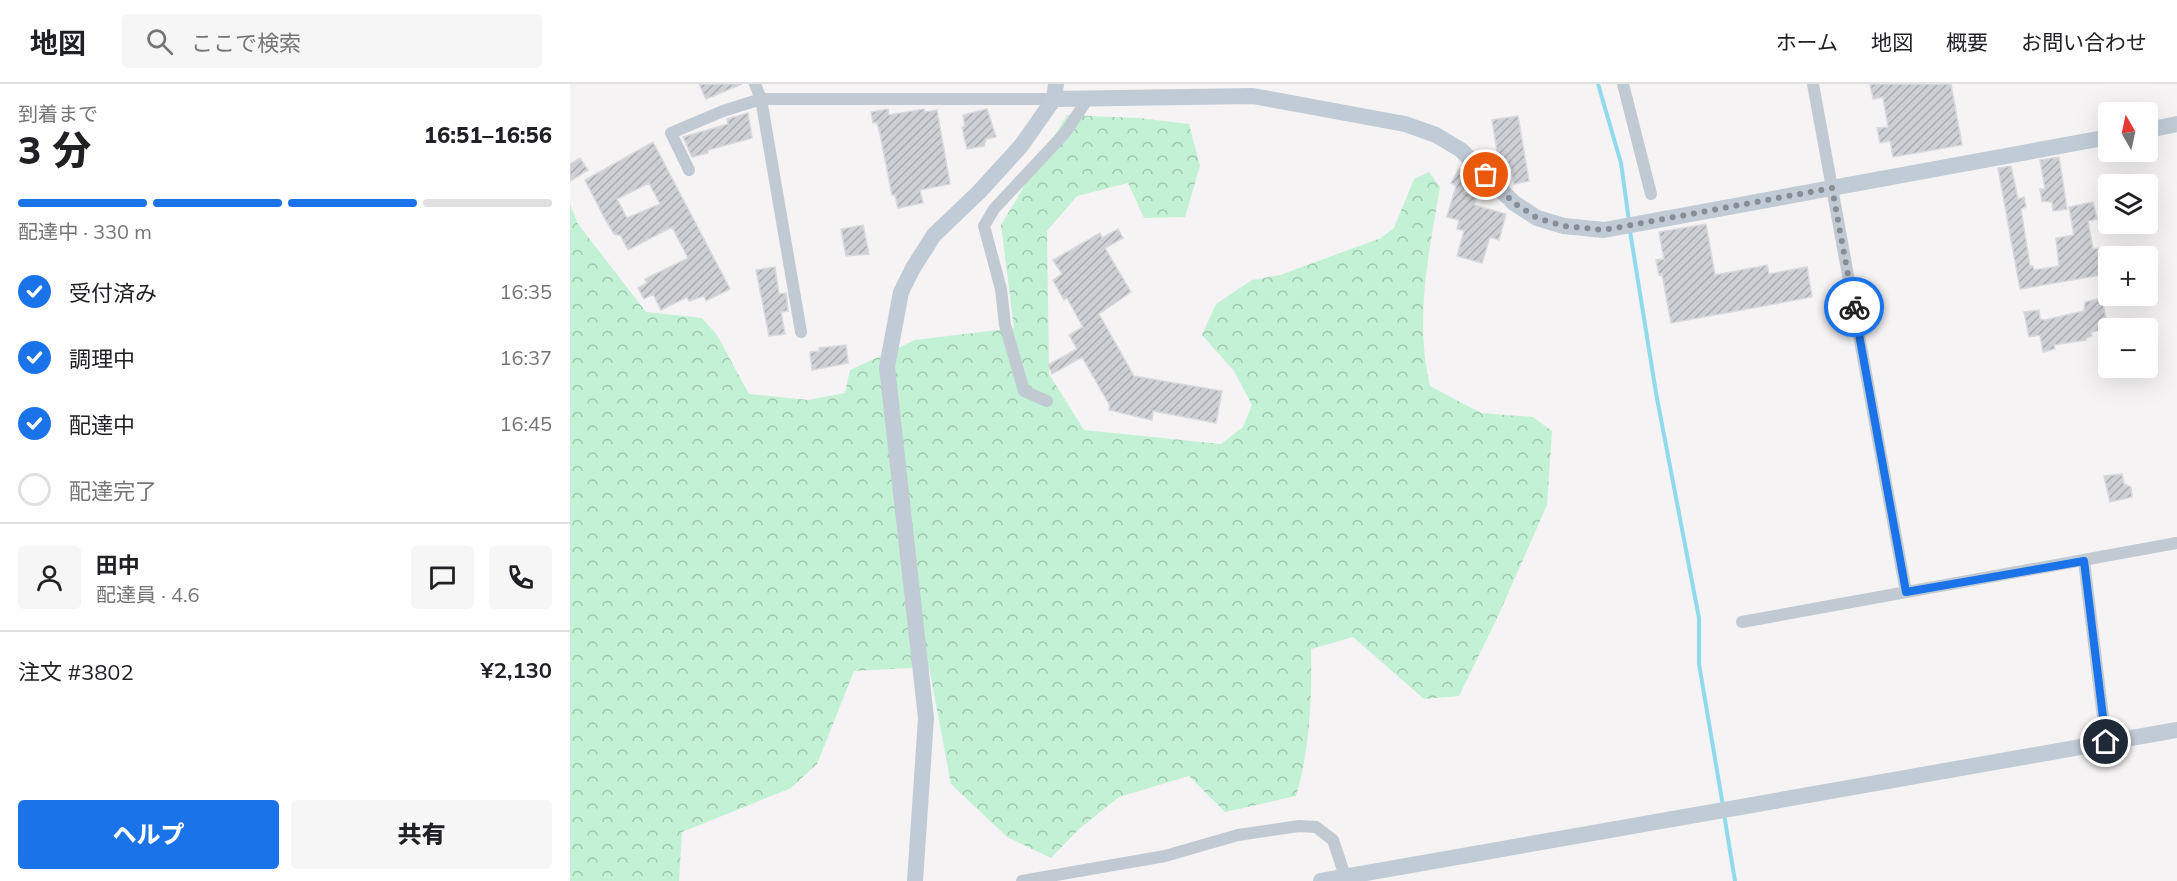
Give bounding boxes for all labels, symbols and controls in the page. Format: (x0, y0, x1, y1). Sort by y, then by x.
search box (122, 14, 542, 68)
text: 地図 (30, 25, 86, 60)
icon: search (143, 25, 176, 58)
text: ここで検索 (191, 29, 301, 57)
text: ホーム (1776, 29, 1838, 55)
text: 地図 (1871, 29, 1913, 55)
text: 概要 (1946, 29, 1988, 55)
text: お問い合わせ (2021, 29, 2147, 55)
text: 到着まで (18, 101, 98, 126)
north arrow (2098, 102, 2158, 162)
map controls (2098, 102, 2158, 378)
text: 16:51–16:56 (424, 121, 552, 149)
text: 3 分 (18, 125, 91, 174)
pin (1460, 149, 1511, 200)
icon: bag (1469, 158, 1502, 191)
button: layers (2098, 174, 2158, 234)
text: 配達中 · 330 m (18, 219, 152, 244)
button: + (2098, 246, 2158, 306)
icon: check (18, 275, 51, 308)
courier (1824, 277, 1884, 337)
text: 受付済み (69, 279, 157, 307)
text: 16:35 (499, 279, 552, 304)
icon: bike (1838, 291, 1871, 324)
button: − (2098, 318, 2158, 378)
icon: check (18, 341, 51, 374)
text: 調理中 (69, 345, 135, 373)
text: 16:37 (499, 345, 552, 370)
icon: check (18, 407, 51, 440)
text: 配達中 (69, 411, 135, 439)
text: 16:45 (499, 411, 552, 436)
text: 配達完了 (69, 477, 157, 505)
button: person (18, 546, 81, 609)
button: chat (411, 546, 474, 609)
button: phone (489, 546, 552, 609)
text: 田中 (96, 551, 140, 579)
text: 配達員 · 4.6 (96, 582, 200, 607)
text: ¥2,130 (481, 656, 552, 684)
text: 注文 #3802 (18, 658, 134, 686)
pin (2080, 716, 2131, 767)
icon: home (2089, 725, 2122, 758)
button: ヘルプ (18, 800, 279, 869)
button: 共有 (291, 800, 552, 869)

